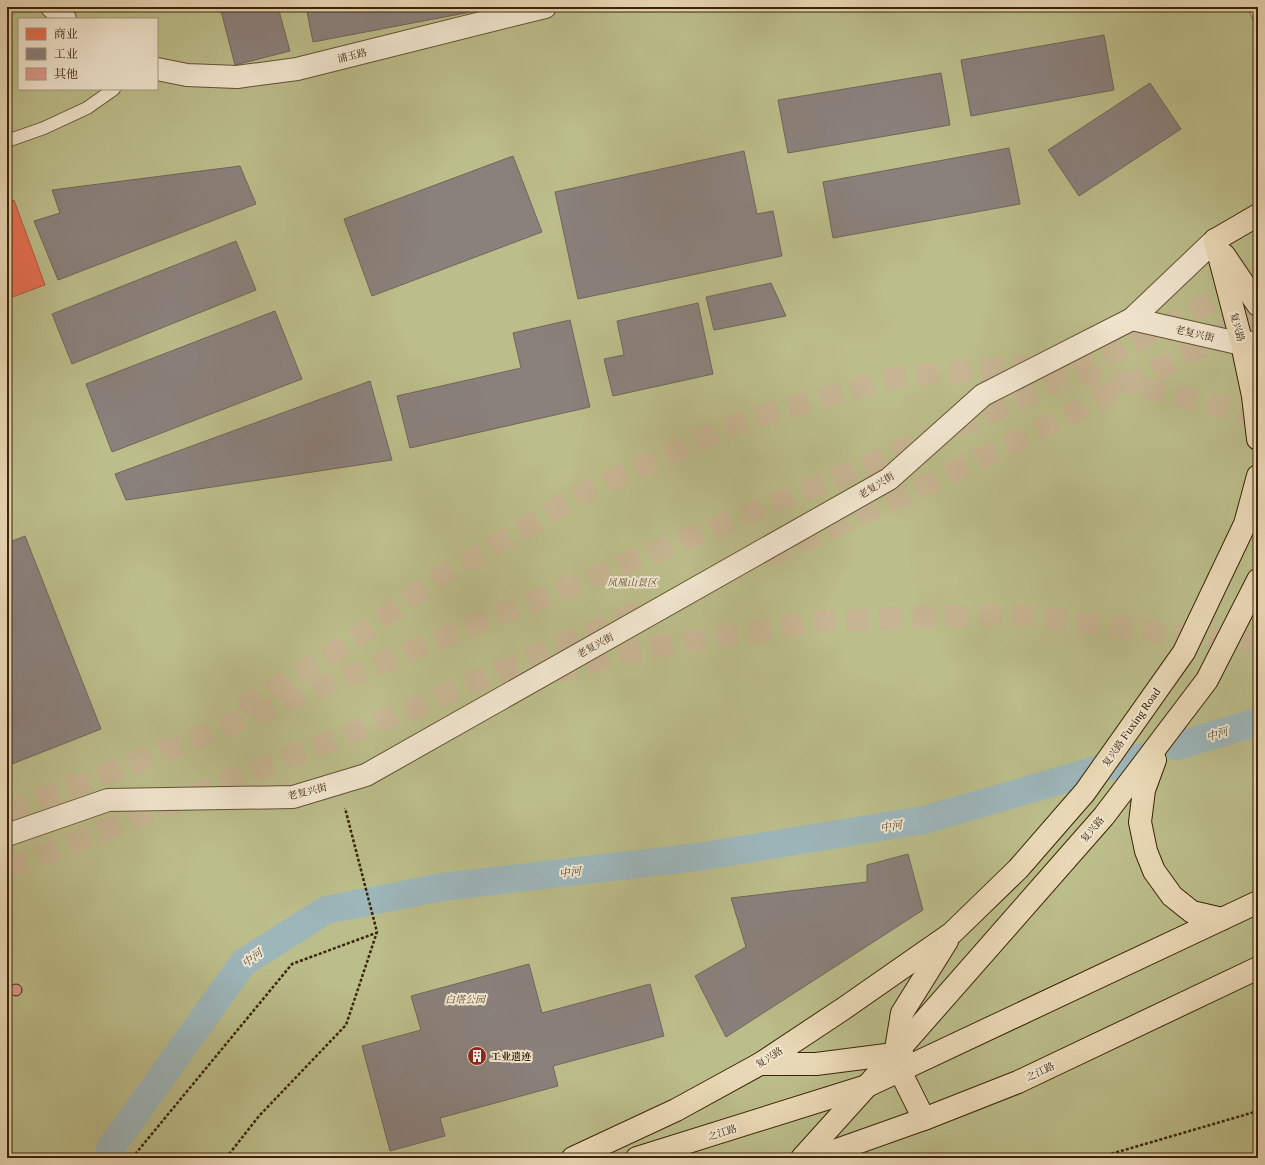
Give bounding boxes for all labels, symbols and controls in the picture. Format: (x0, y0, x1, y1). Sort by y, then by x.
legend (18, 18, 158, 90)
text: 商业 (54, 26, 78, 41)
text: 工业 (54, 46, 78, 61)
street label: 浦玉路 (336, 46, 368, 65)
text: 其他 (54, 66, 78, 81)
street label: 复兴路 (1227, 311, 1248, 343)
street label: 老复兴街 (1174, 323, 1216, 344)
street label: 老复兴街 (856, 469, 897, 502)
park label: 凤凰山景区 (607, 576, 659, 589)
street label: 老复兴街 (575, 630, 616, 661)
street label: 复兴路 Fuxing Road (1099, 685, 1163, 769)
water label: 中河 (1204, 724, 1231, 744)
street label: 老复兴街 (286, 780, 328, 803)
street label: 复兴路 (1078, 814, 1107, 845)
water label: 中河 (879, 817, 905, 835)
water label: 中河 (558, 863, 584, 880)
water label: 中河 (239, 945, 267, 970)
park label: 白塔公园 (445, 993, 487, 1006)
street label: 复兴路 (753, 1044, 785, 1071)
building icon: 工业遗迹 (466, 1045, 488, 1067)
place label: 工业遗迹 (491, 1050, 531, 1063)
street label: 之江路 (1024, 1059, 1057, 1084)
street label: 之江路 (706, 1122, 738, 1143)

